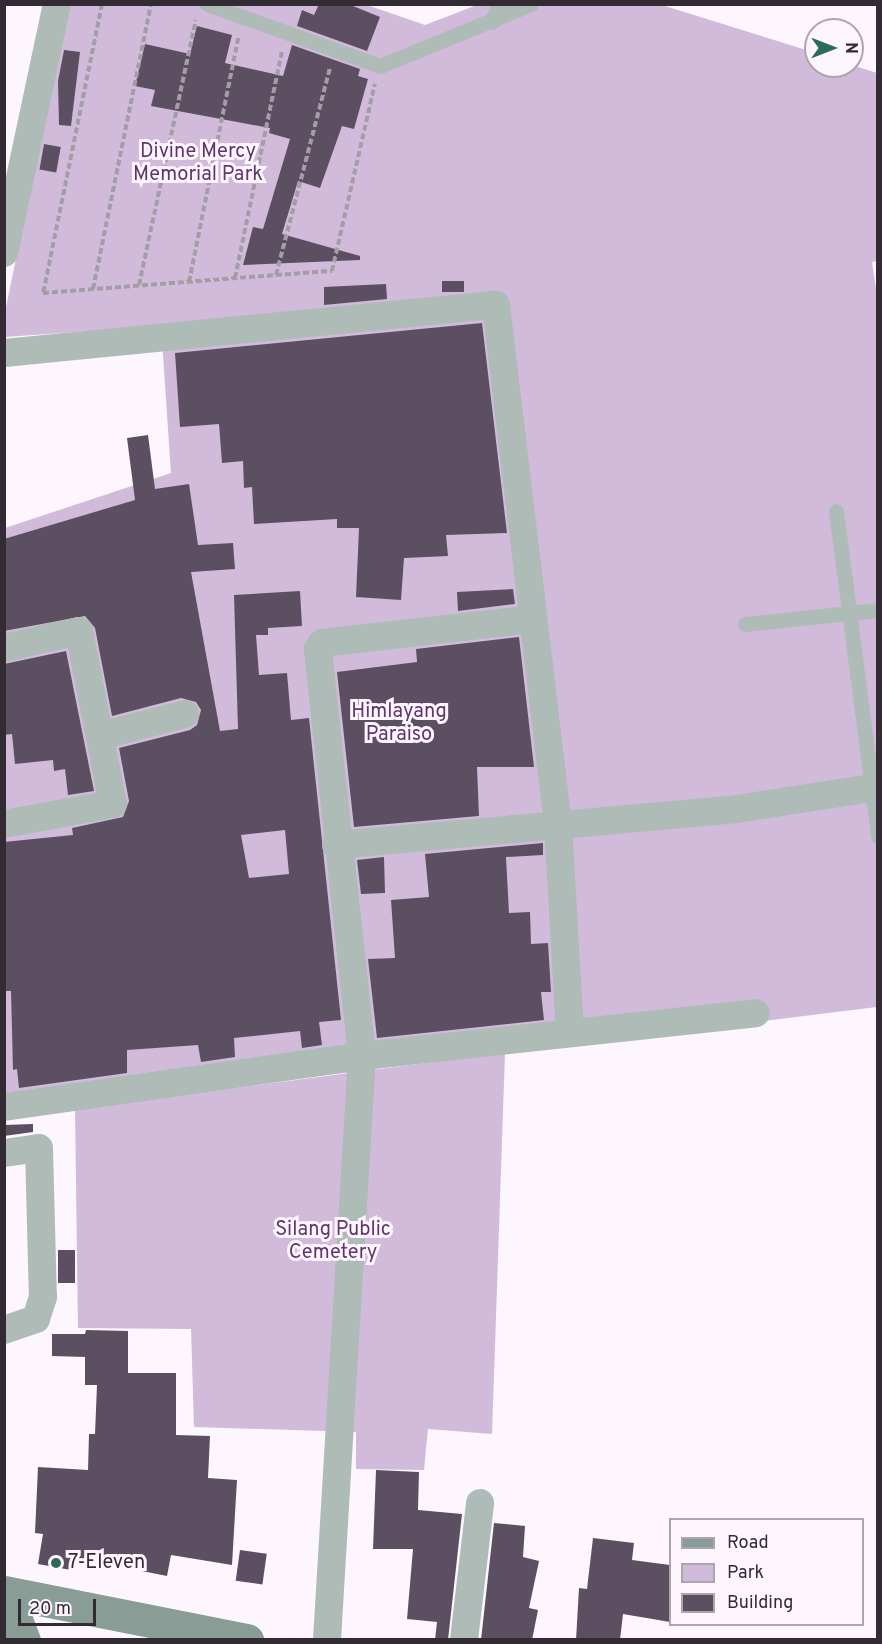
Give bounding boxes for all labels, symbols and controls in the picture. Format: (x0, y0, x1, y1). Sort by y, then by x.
north arrow (804, 18, 864, 78)
text: N (840, 42, 860, 54)
park label: Divine Mercy Memorial Park (133, 140, 263, 187)
park label: Himlayang Paraiso (351, 701, 447, 748)
park label: Silang Public Cemetery (275, 1219, 391, 1266)
legend (669, 1518, 864, 1626)
text: Road (727, 1532, 769, 1555)
place label: 7-Eleven (68, 1551, 145, 1575)
marker: 7-Eleven (49, 1556, 63, 1570)
text: Park (727, 1562, 764, 1585)
scale bar (21, 1587, 99, 1625)
text: Building (727, 1592, 793, 1615)
text: 20 m (29, 1598, 71, 1621)

